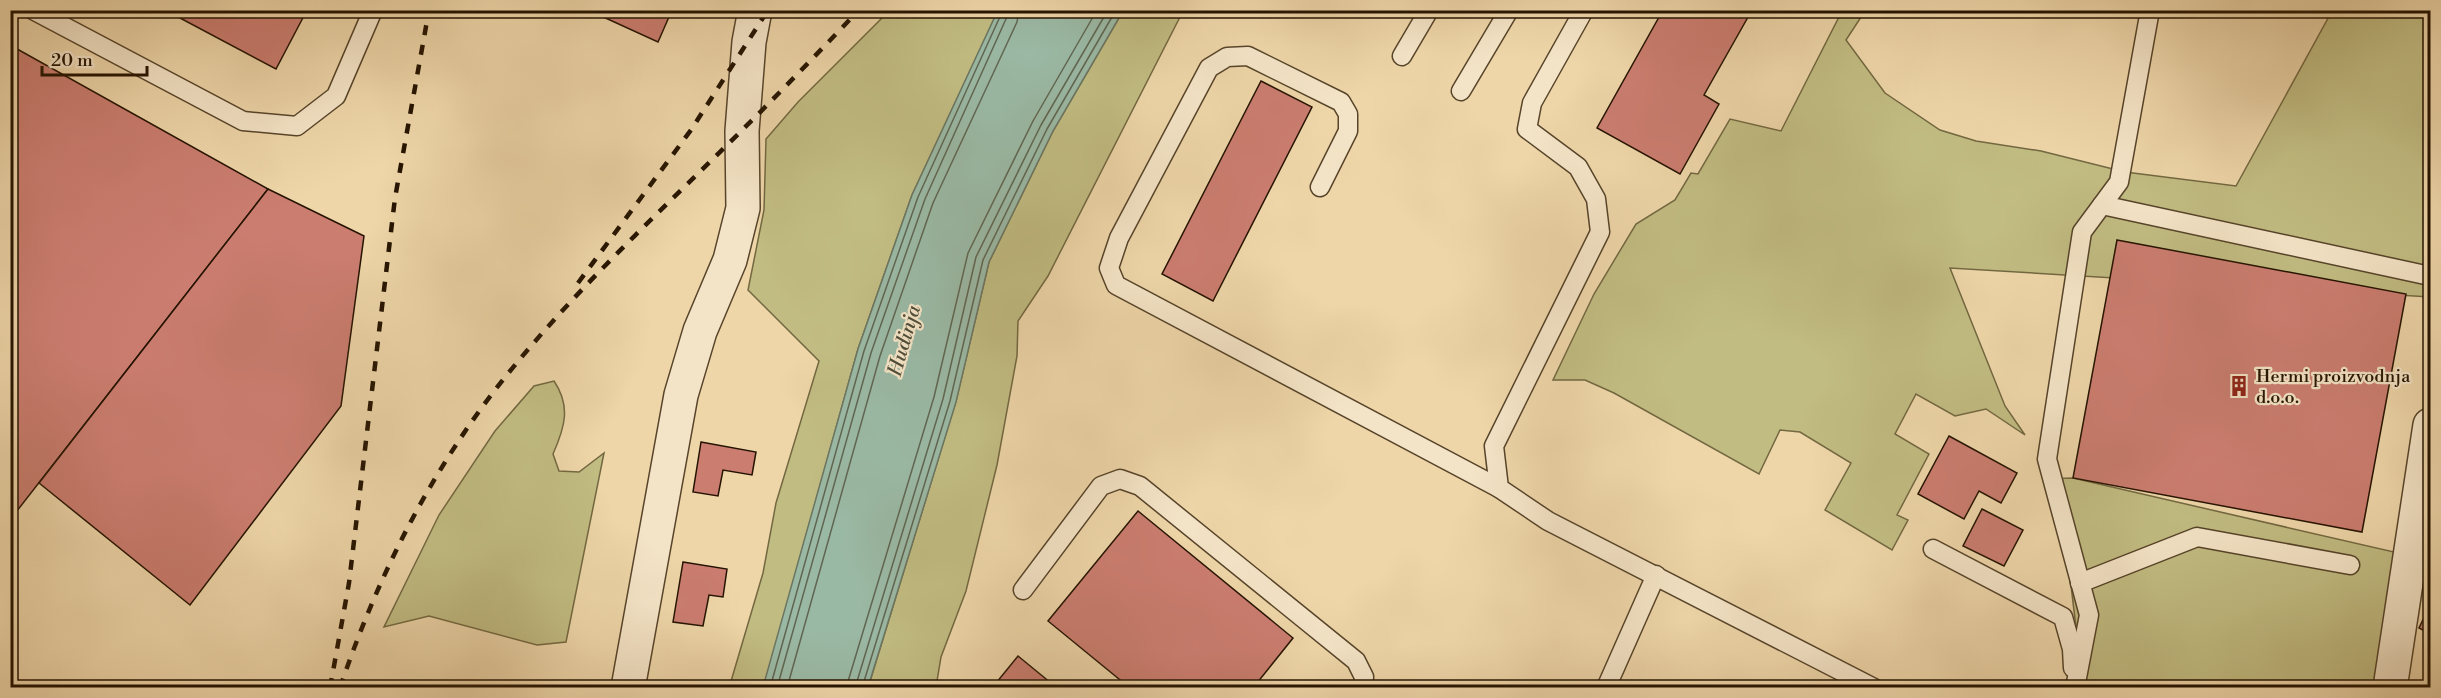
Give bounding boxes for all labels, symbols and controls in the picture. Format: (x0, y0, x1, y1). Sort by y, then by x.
scale bar (42, 39, 147, 77)
text: 20 m (51, 49, 93, 72)
water label: Hudinja (883, 302, 927, 380)
place label: Hermi proizvodnja d.o.o. (2256, 365, 2411, 409)
building icon: Hermi proizvodnja d.o.o. (2227, 374, 2251, 398)

